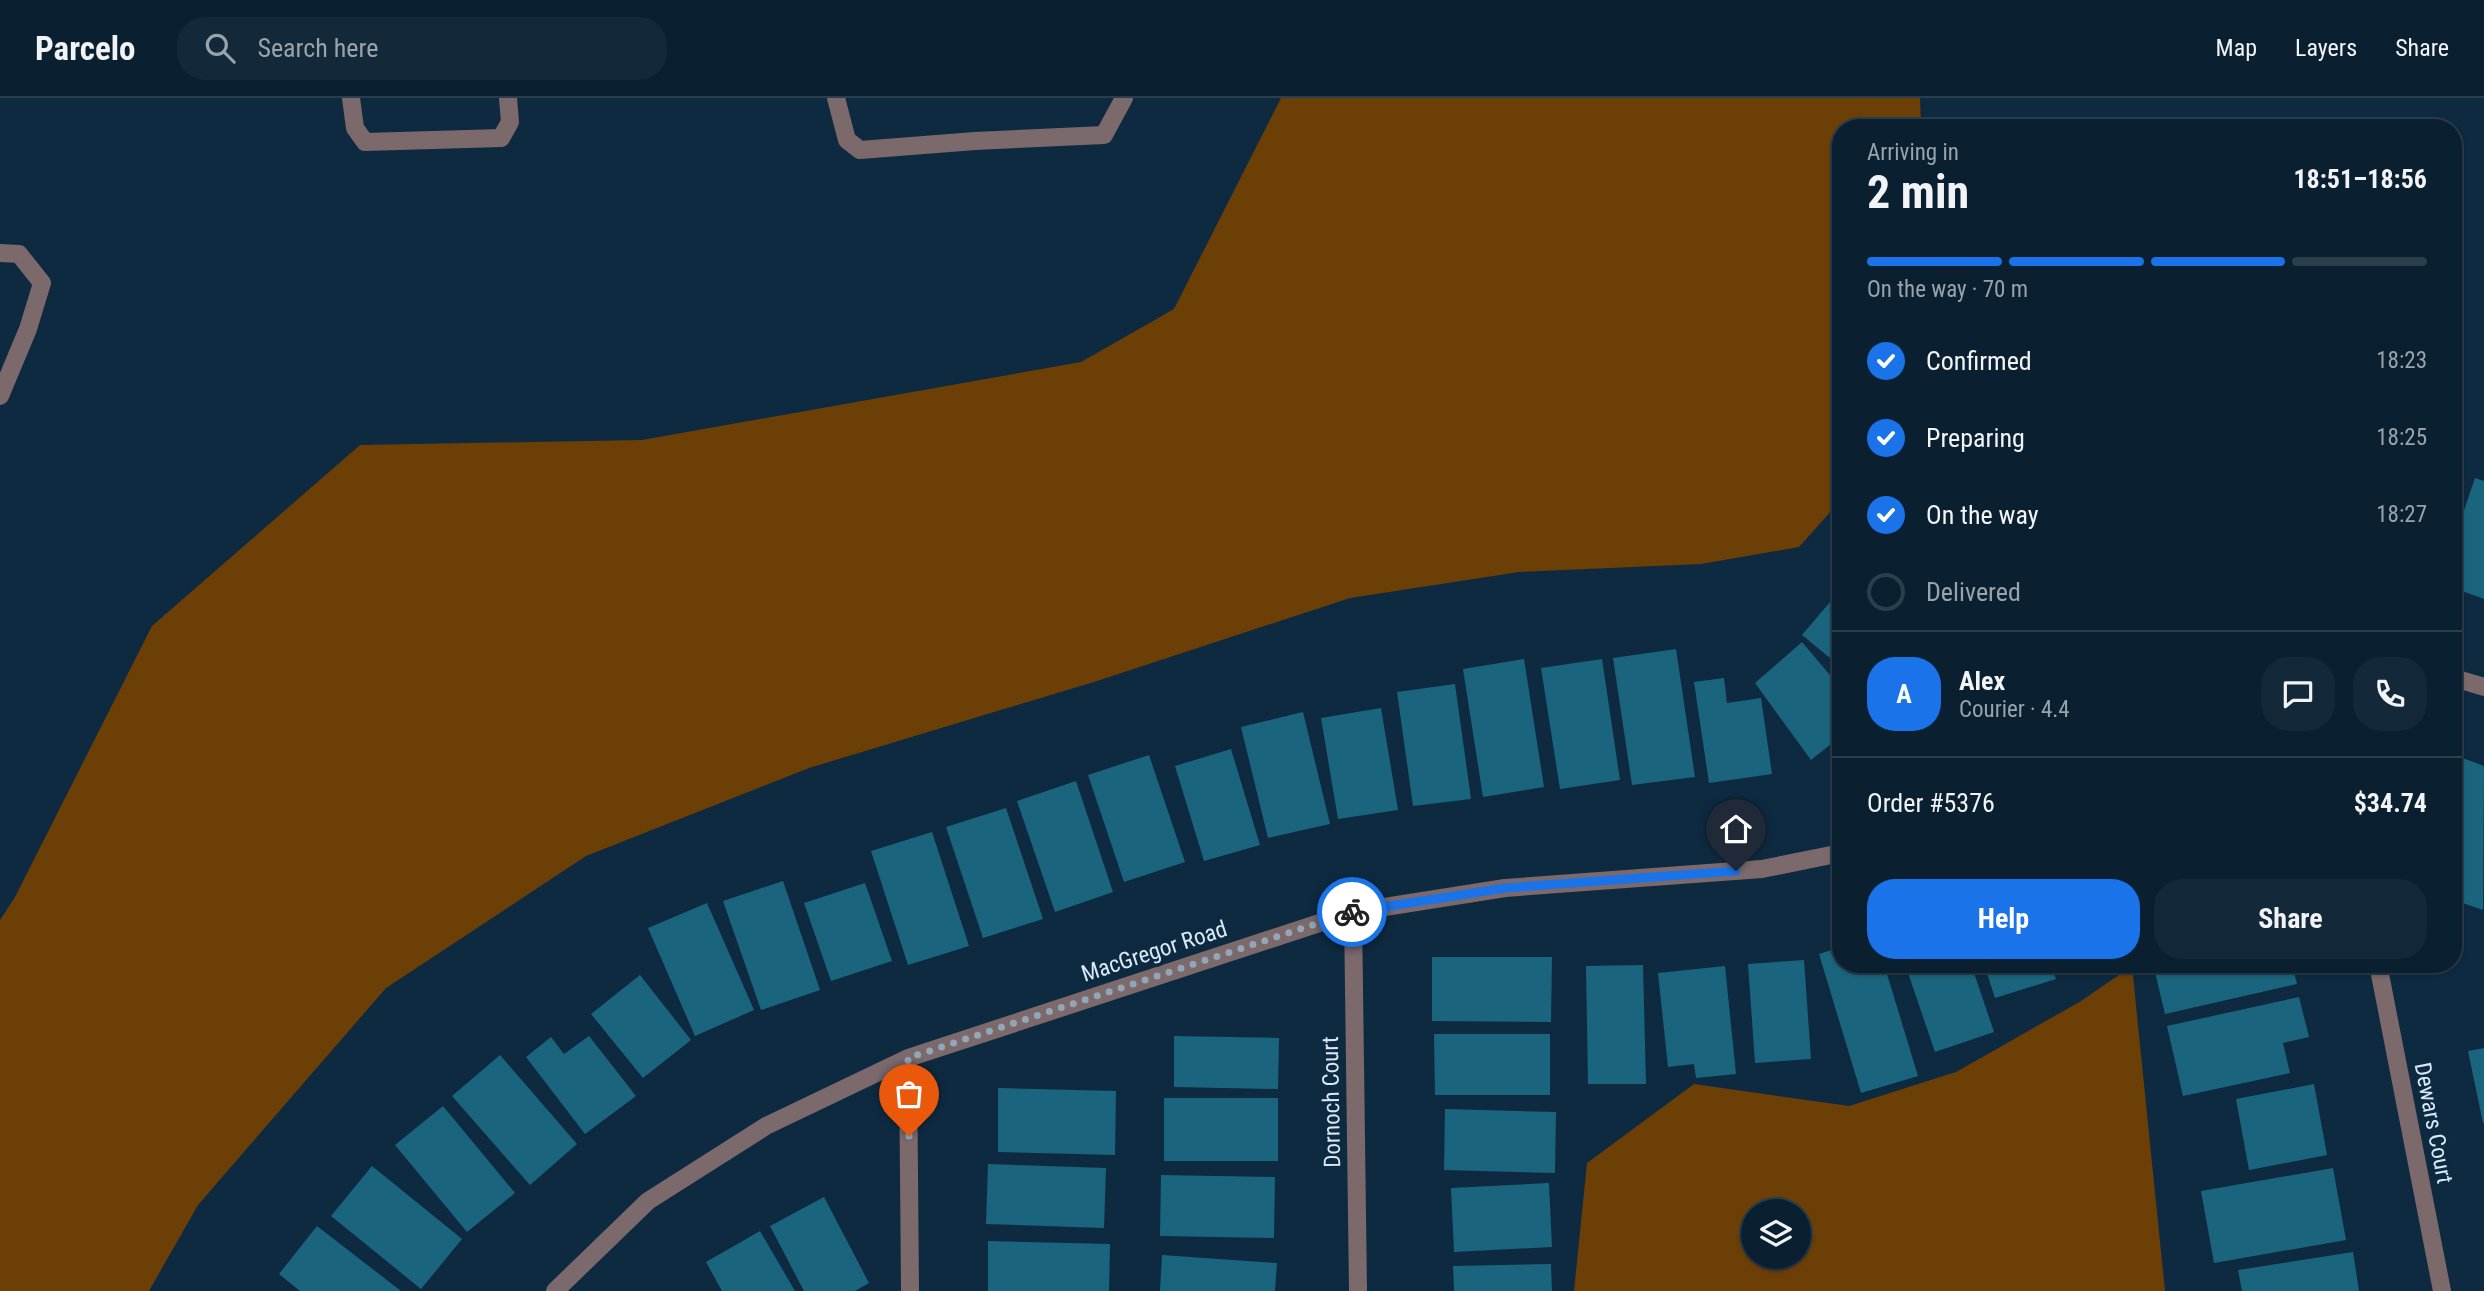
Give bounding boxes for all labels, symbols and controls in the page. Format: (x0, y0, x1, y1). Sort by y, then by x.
search box (177, 17, 667, 80)
text: Parcelo (35, 29, 135, 68)
icon: search (201, 29, 239, 67)
text: Search here (257, 33, 378, 63)
text: Map (2216, 34, 2257, 62)
text: Layers (2295, 34, 2357, 62)
text: Share (2395, 34, 2449, 62)
text: Arriving in (1867, 139, 1959, 166)
text: 18:51–18:56 (2293, 164, 2427, 194)
text: 2 min (1867, 165, 1969, 219)
text: On the way · 70 m (1867, 276, 2028, 303)
icon: check (1867, 342, 1905, 380)
text: Confirmed (1926, 346, 2032, 376)
text: 18:23 (2376, 347, 2427, 374)
icon: check (1867, 419, 1905, 457)
text: Preparing (1926, 423, 2025, 453)
text: 18:25 (2376, 424, 2427, 451)
icon: check (1867, 496, 1905, 534)
text: On the way (1926, 500, 2039, 530)
text: 18:27 (2376, 501, 2427, 528)
text: Delivered (1926, 577, 2021, 607)
button: chat (2261, 657, 2335, 731)
button: phone (2353, 657, 2427, 731)
text: Alex (1959, 666, 2005, 696)
text: A (1896, 679, 1912, 709)
text: Courier · 4.4 (1959, 696, 2070, 723)
text: Order #5376 (1867, 788, 1995, 818)
text: $34.74 (2354, 788, 2427, 818)
pin (1706, 799, 1766, 871)
icon: home (1717, 810, 1755, 848)
courier (1317, 877, 1387, 947)
button: Help (1867, 879, 2140, 959)
button: Share (2154, 879, 2427, 959)
icon: bike (1333, 893, 1371, 931)
street label: MacGregor Road (1078, 915, 1230, 988)
street label: Dornoch Court (1317, 1036, 1346, 1168)
street label: Dewars Court (2409, 1060, 2458, 1186)
pin (879, 1064, 939, 1136)
icon: bag (890, 1075, 928, 1113)
map controls (1741, 1199, 1811, 1269)
button: layers (1741, 1199, 1811, 1269)

